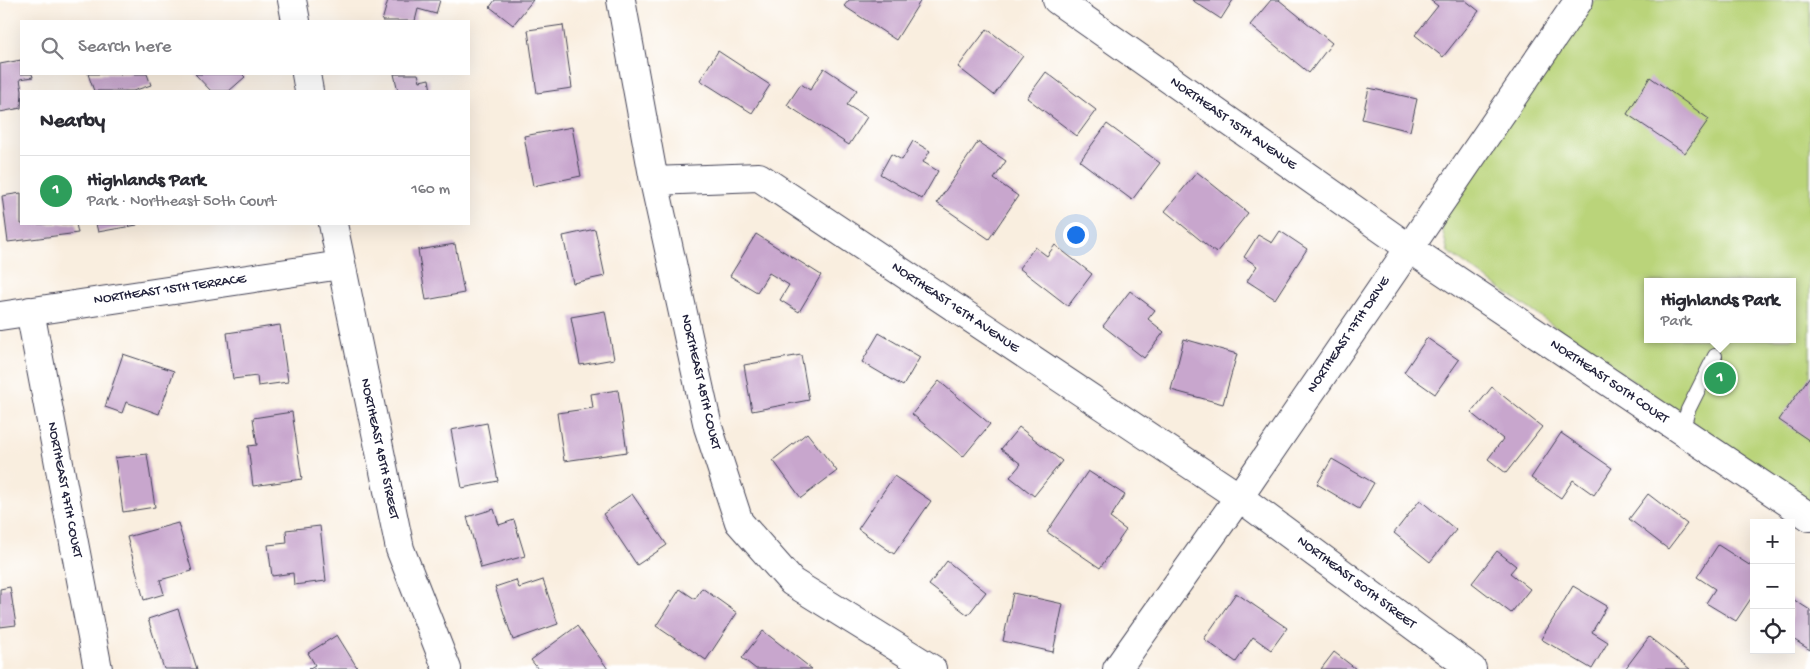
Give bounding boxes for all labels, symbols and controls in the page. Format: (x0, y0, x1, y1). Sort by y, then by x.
search box (20, 20, 470, 75)
icon: search (38, 34, 66, 62)
text: Search here (78, 36, 172, 59)
street label: NORTHEAST 15TH AVENUE (1166, 74, 1301, 175)
text: Nearby (40, 110, 105, 135)
text: Highlands Park (87, 170, 206, 193)
text: 1 (53, 181, 59, 200)
text: 160 m (411, 181, 450, 200)
text: Park · Northeast 50th Court (87, 193, 276, 212)
your location (1063, 222, 1089, 248)
street label: NORTHEAST 16TH AVENUE (888, 259, 1023, 358)
street label: NORTHEAST 15TH TERRACE (93, 271, 248, 309)
street label: NORTHEAST 17TH DRIVE (1304, 273, 1395, 396)
popup (1644, 278, 1796, 343)
text: Highlands Park (1661, 290, 1779, 313)
street label: NORTHEAST 48TH COURT (676, 313, 724, 452)
text: Park (1661, 313, 1691, 332)
street label: NORTHEAST 50TH COURT (1547, 336, 1672, 428)
pin: 1 (1704, 359, 1736, 397)
street label: NORTHEAST 48TH STREET (356, 377, 402, 522)
street label: NORTHEAST 47TH COURT (43, 421, 86, 560)
map controls (1750, 519, 1795, 654)
button: + (1750, 519, 1795, 564)
street label: NORTHEAST 50TH STREET (1293, 533, 1419, 634)
button: − (1750, 564, 1795, 609)
button: locate (1750, 609, 1795, 654)

